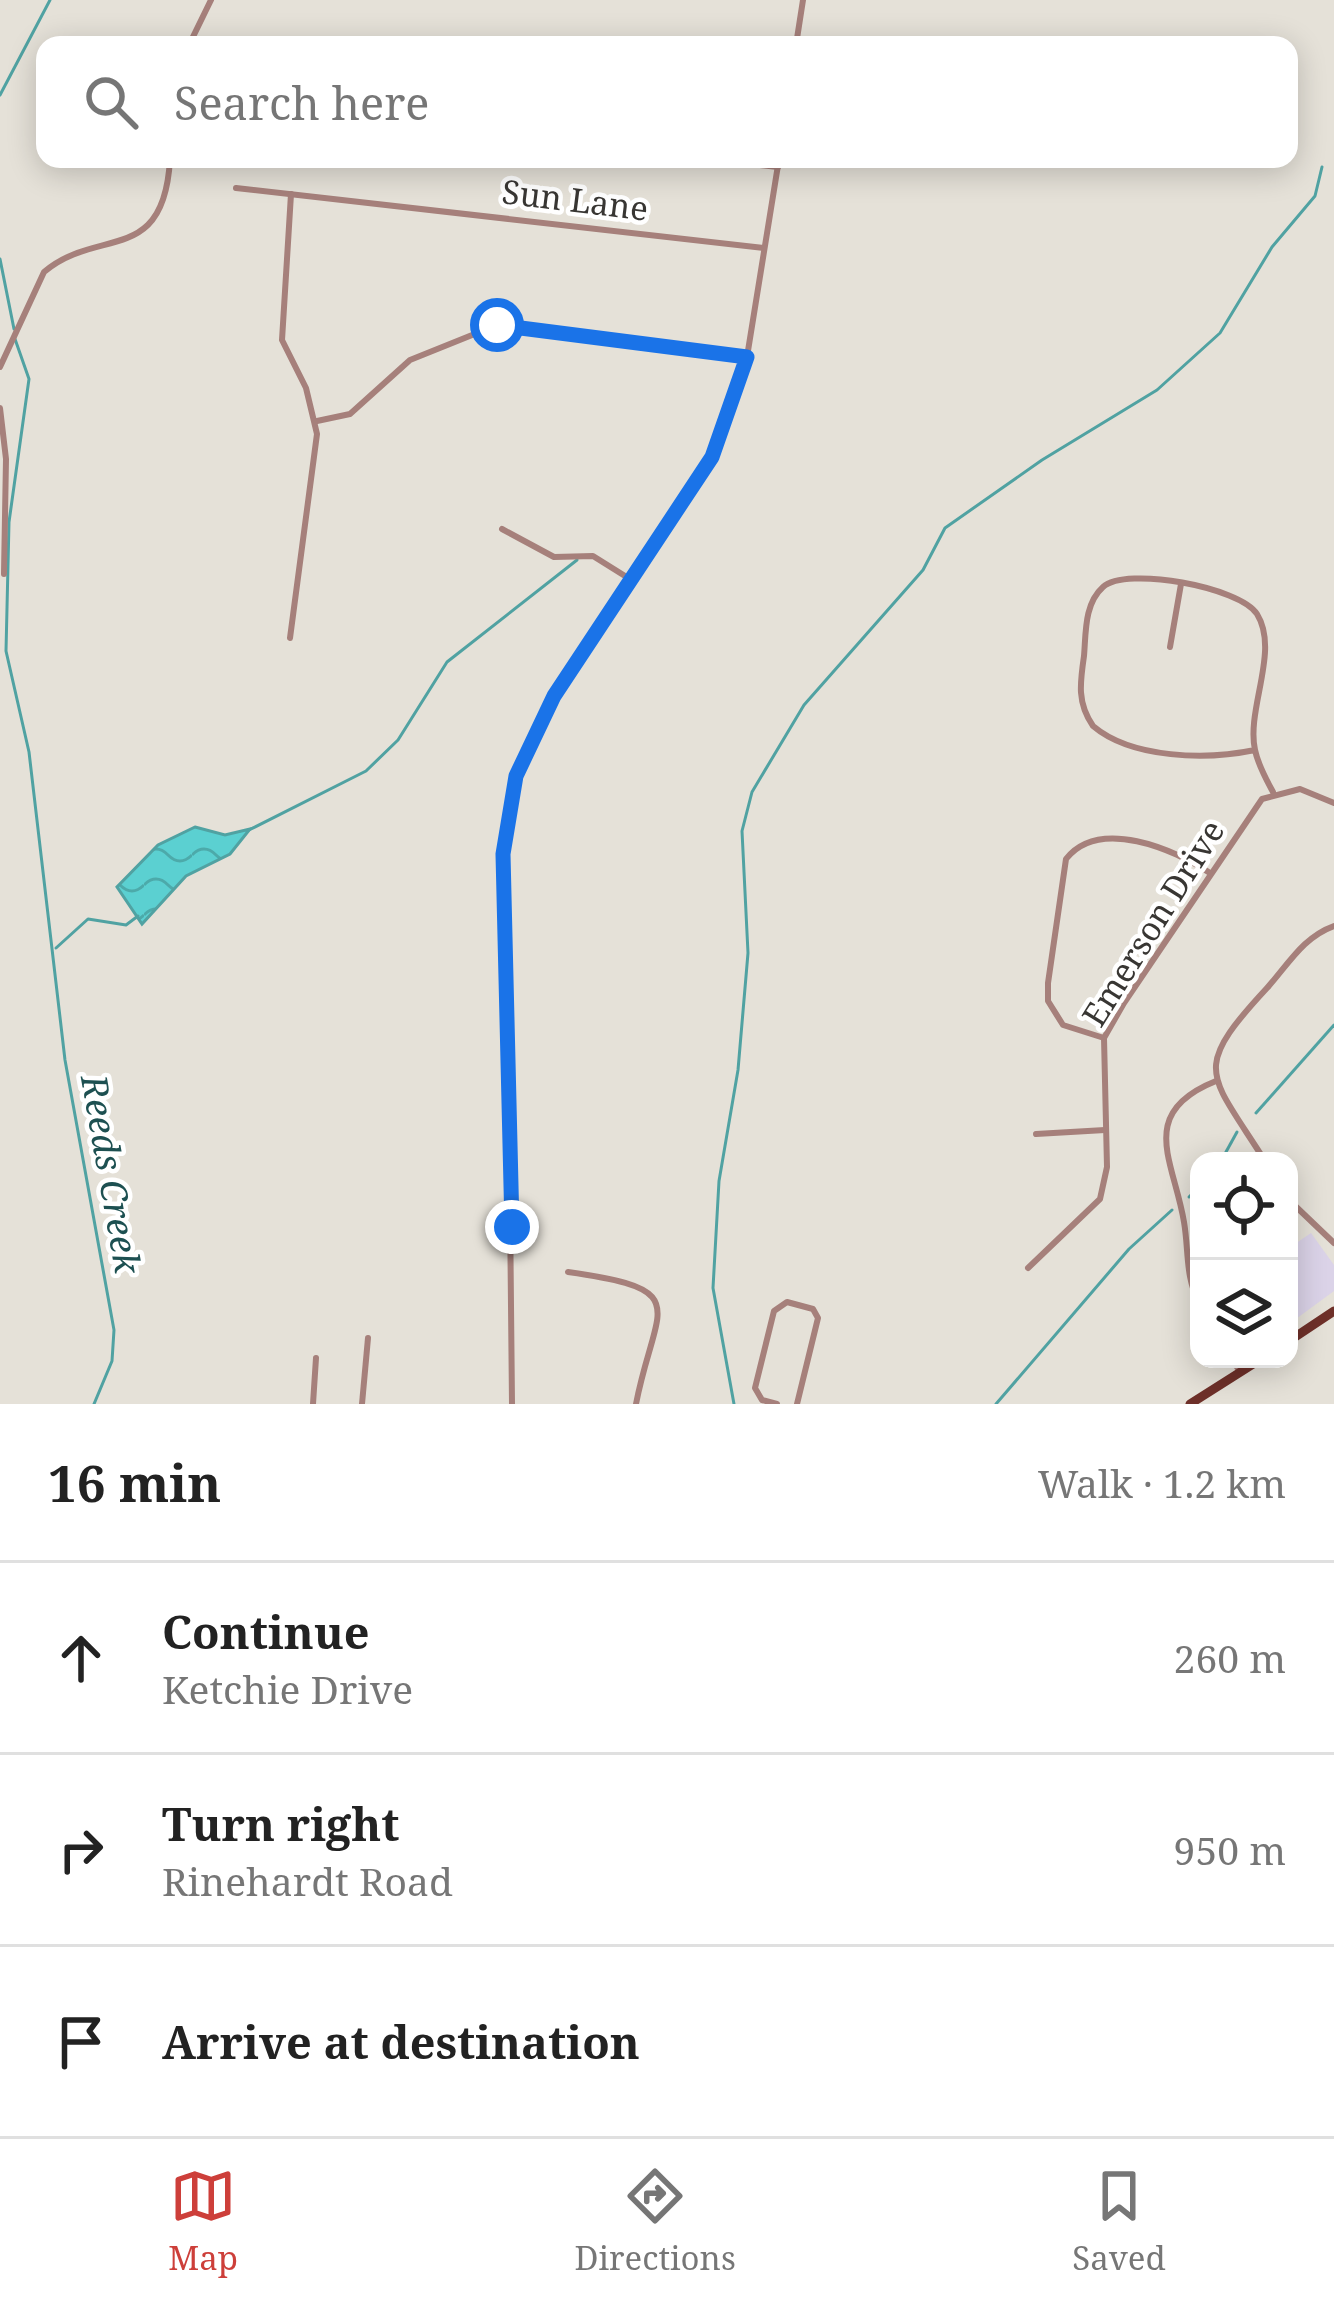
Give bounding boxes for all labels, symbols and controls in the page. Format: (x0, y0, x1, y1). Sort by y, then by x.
search box (36, 36, 1298, 168)
icon: search (78, 69, 144, 135)
text: Search here (174, 72, 429, 133)
street label: Sun Lane (499, 168, 651, 231)
route start (470, 298, 524, 352)
street label: Emerson Drive (1071, 811, 1234, 1035)
water label: Reeds Creek (70, 1070, 153, 1279)
map controls (1190, 1152, 1298, 1368)
button: locate (1190, 1152, 1298, 1260)
route end (485, 1200, 539, 1254)
button: layers (1190, 1260, 1298, 1368)
text: 16 min (48, 1447, 221, 1517)
text: Walk · 1.2 km (1038, 1456, 1286, 1509)
text: Continue (162, 1601, 370, 1662)
icon: ahead (48, 1625, 114, 1691)
text: 260 m (1174, 1631, 1286, 1684)
text: Ketchie Drive (162, 1662, 413, 1715)
text: Turn right (162, 1793, 399, 1854)
icon: right (48, 1817, 114, 1883)
text: 950 m (1174, 1823, 1286, 1876)
text: Rinehardt Road (162, 1854, 453, 1907)
icon: arrive (48, 2009, 114, 2075)
text: Arrive at destination (162, 2011, 640, 2072)
tab: Map (168, 2163, 238, 2280)
tab: Directions (574, 2163, 736, 2280)
tab: Saved (1072, 2163, 1166, 2280)

